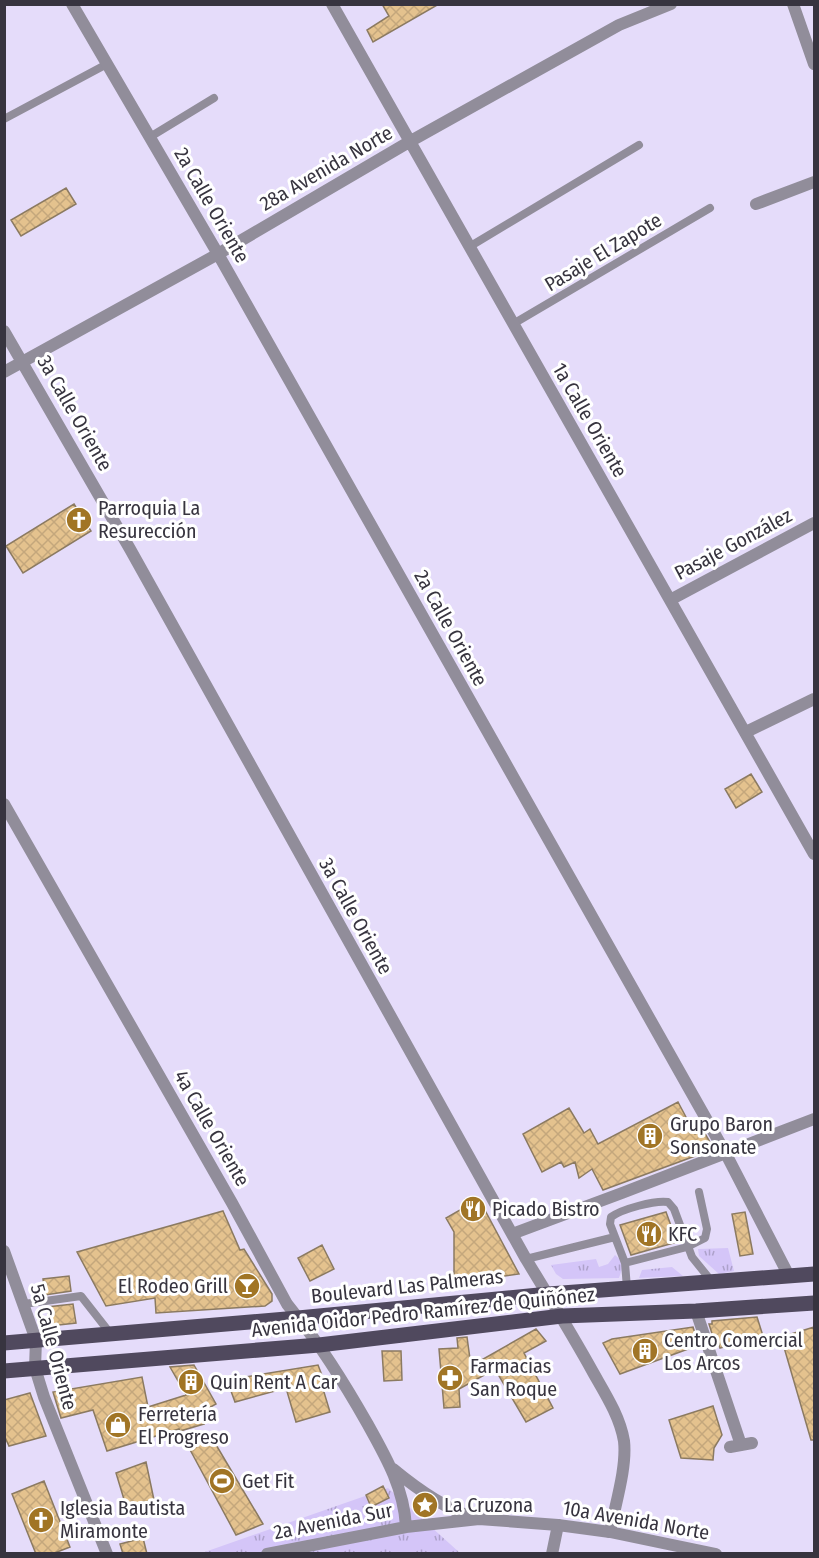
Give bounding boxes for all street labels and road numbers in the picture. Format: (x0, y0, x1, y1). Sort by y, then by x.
street label: 28a Avenida Norte (255, 120, 397, 216)
street label: 2a Calle Oriente (169, 143, 255, 267)
street label: Pasaje El Zapote (540, 208, 666, 296)
street label: 3a Calle Oriente (32, 351, 118, 475)
street label: 1a Calle Oriente (548, 359, 632, 481)
street label: Pasaje González (670, 503, 796, 585)
street label: 2a Calle Oriente (409, 566, 493, 690)
street label: 3a Calle Oriente (314, 854, 398, 978)
street label: 4a Calle Oriente (169, 1066, 255, 1190)
street label: Boulevard Las Palmeras (310, 1264, 504, 1308)
street label: 5a Calle Oriente (26, 1281, 82, 1413)
street label: Avenida Oidor Pedro Ramírez de Quiñónez (250, 1282, 596, 1342)
street label: 10a Avenida Norte (561, 1495, 711, 1545)
street label: 2a Avenida Sur (272, 1498, 394, 1544)

